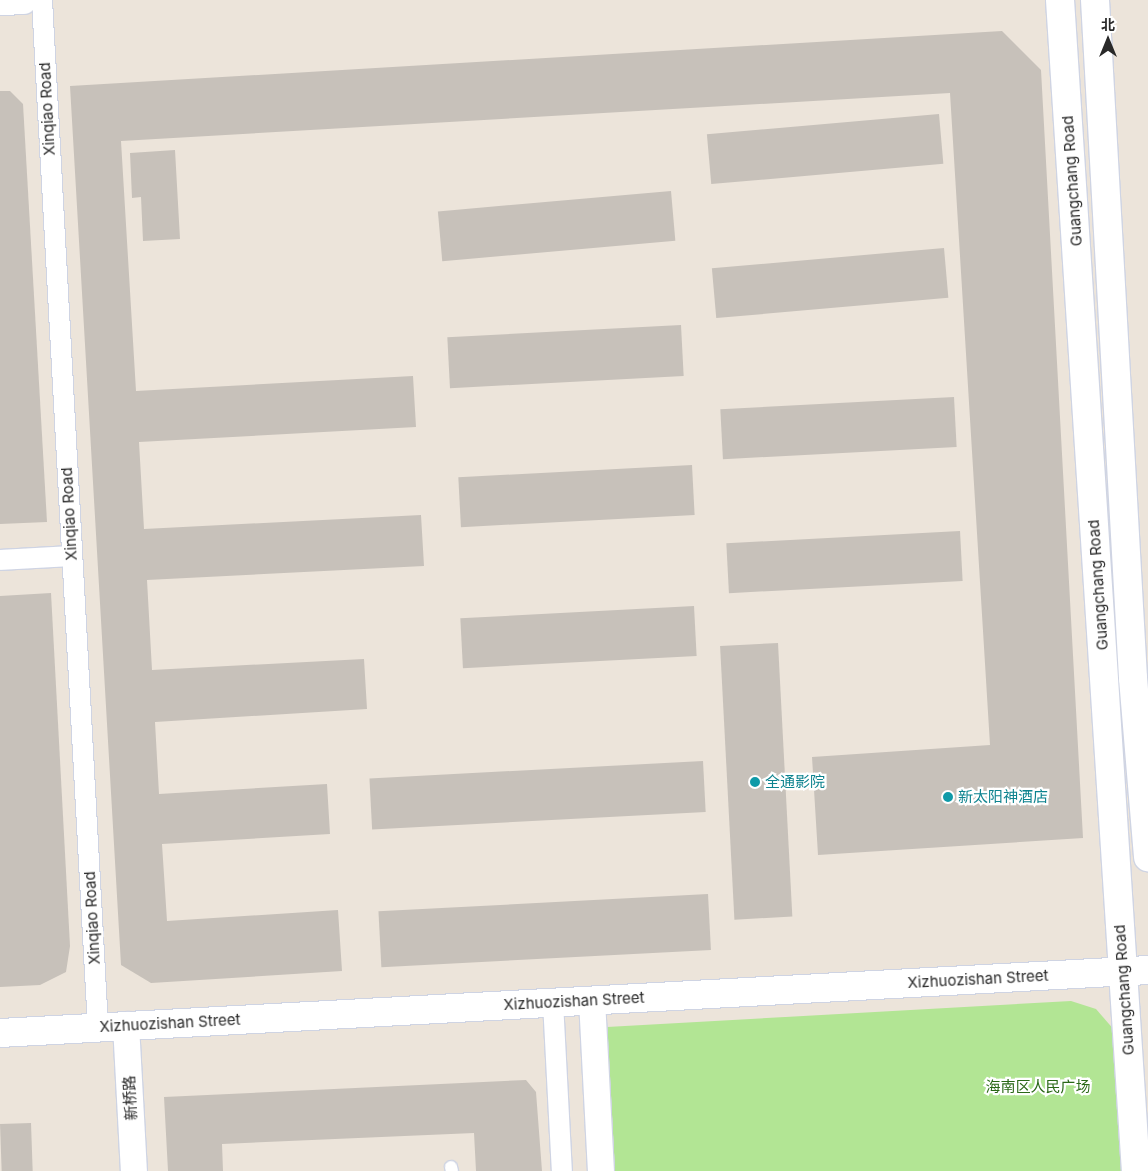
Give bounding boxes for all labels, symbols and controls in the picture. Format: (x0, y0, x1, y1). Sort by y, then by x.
north arrow (1083, 15, 1133, 65)
text: 北 (1101, 16, 1115, 33)
street label: Xinqiao Road (36, 62, 58, 156)
street label: Guangchang Road (1058, 115, 1086, 247)
street label: Xinqiao Road (58, 467, 80, 561)
street label: Guangchang Road (1084, 519, 1112, 651)
place label: 全通影院 (765, 773, 825, 791)
marker: 全通影院 (749, 776, 761, 788)
place label: 新太阳神酒店 (958, 788, 1048, 806)
marker: 新太阳神酒店 (942, 791, 954, 803)
street label: Xinqiao Road (81, 871, 103, 965)
street label: Guangchang Road (1110, 924, 1138, 1056)
street label: Xizhuozishan Street (907, 966, 1049, 992)
street label: Xizhuozishan Street (503, 988, 645, 1014)
street label: Xizhuozishan Street (99, 1010, 241, 1036)
street label: 新桥路 (120, 1075, 140, 1121)
park label: 海南区人民广场 (986, 1078, 1090, 1096)

